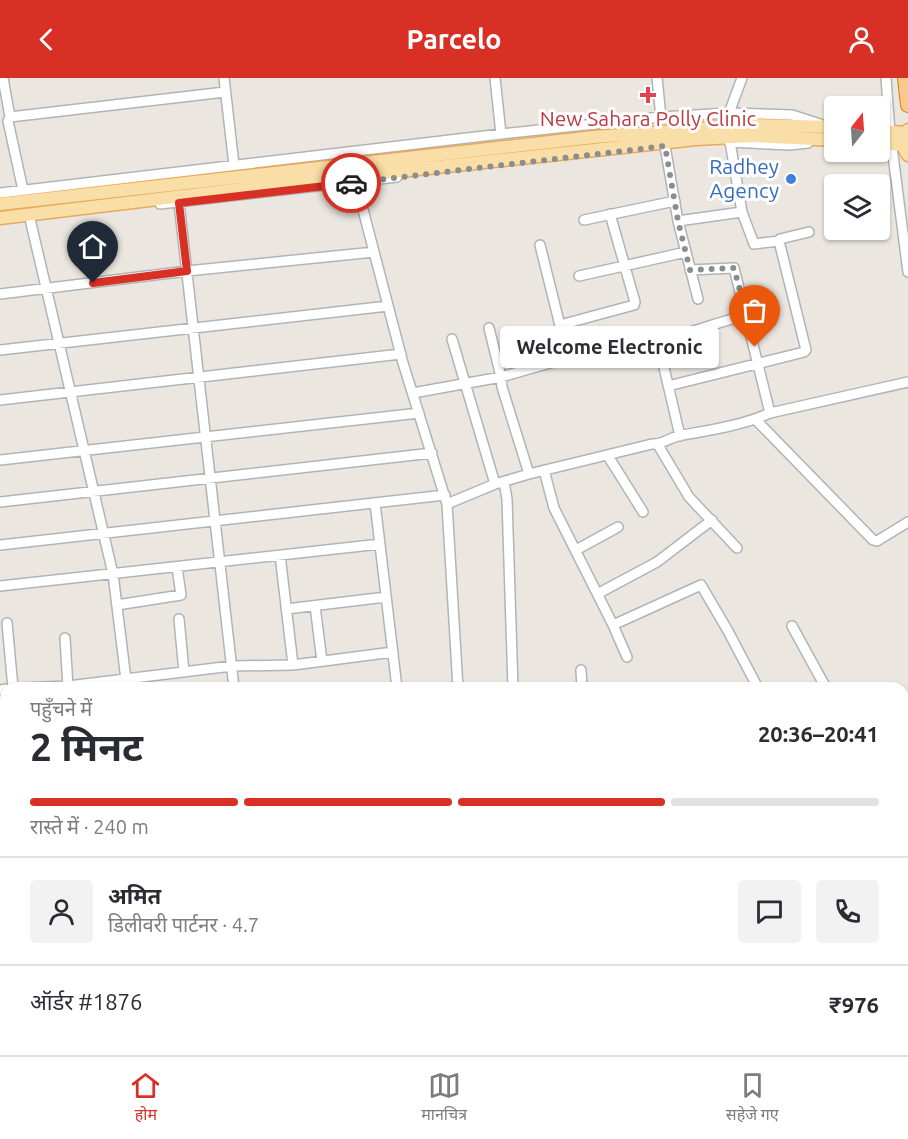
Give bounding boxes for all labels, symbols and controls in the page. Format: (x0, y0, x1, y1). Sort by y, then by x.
icon: back (30, 23, 63, 56)
icon: person (845, 23, 878, 56)
text: Parcelo (407, 24, 501, 54)
marker: New Sahara Polly Clinic (639, 86, 657, 104)
north arrow (824, 96, 890, 162)
map controls (824, 96, 890, 240)
place label: New Sahara Polly Clinic (540, 106, 757, 130)
courier (321, 153, 381, 213)
place label: Radhey Agency (709, 154, 779, 202)
icon: car (335, 167, 368, 200)
marker: Radhey Agency (784, 172, 798, 186)
button: layers (824, 174, 890, 240)
pin (67, 221, 118, 283)
icon: home (76, 230, 109, 263)
pin (729, 285, 780, 347)
icon: bag (738, 294, 771, 327)
callout: Welcome Electronic (500, 326, 719, 368)
text: Welcome Electronic (517, 335, 702, 358)
text: पहुँचने में (30, 697, 92, 720)
text: 20:36–20:41 (758, 721, 879, 746)
text: 2 मिनट (30, 725, 143, 768)
text: रास्ते में · 240 m (30, 815, 149, 838)
button: person (30, 880, 93, 943)
button: chat (738, 880, 801, 943)
button: phone (816, 880, 879, 943)
text: अमित (108, 883, 161, 908)
text: डिलीवरी पार्टनर · 4.7 (108, 913, 259, 936)
text: ऑर्डर #1876 (30, 989, 142, 1014)
text: ₹976 (829, 992, 879, 1017)
tab: होम (129, 1069, 162, 1127)
tab: मानचित्र (421, 1069, 467, 1127)
tab: सहेजे गए (726, 1069, 779, 1127)

